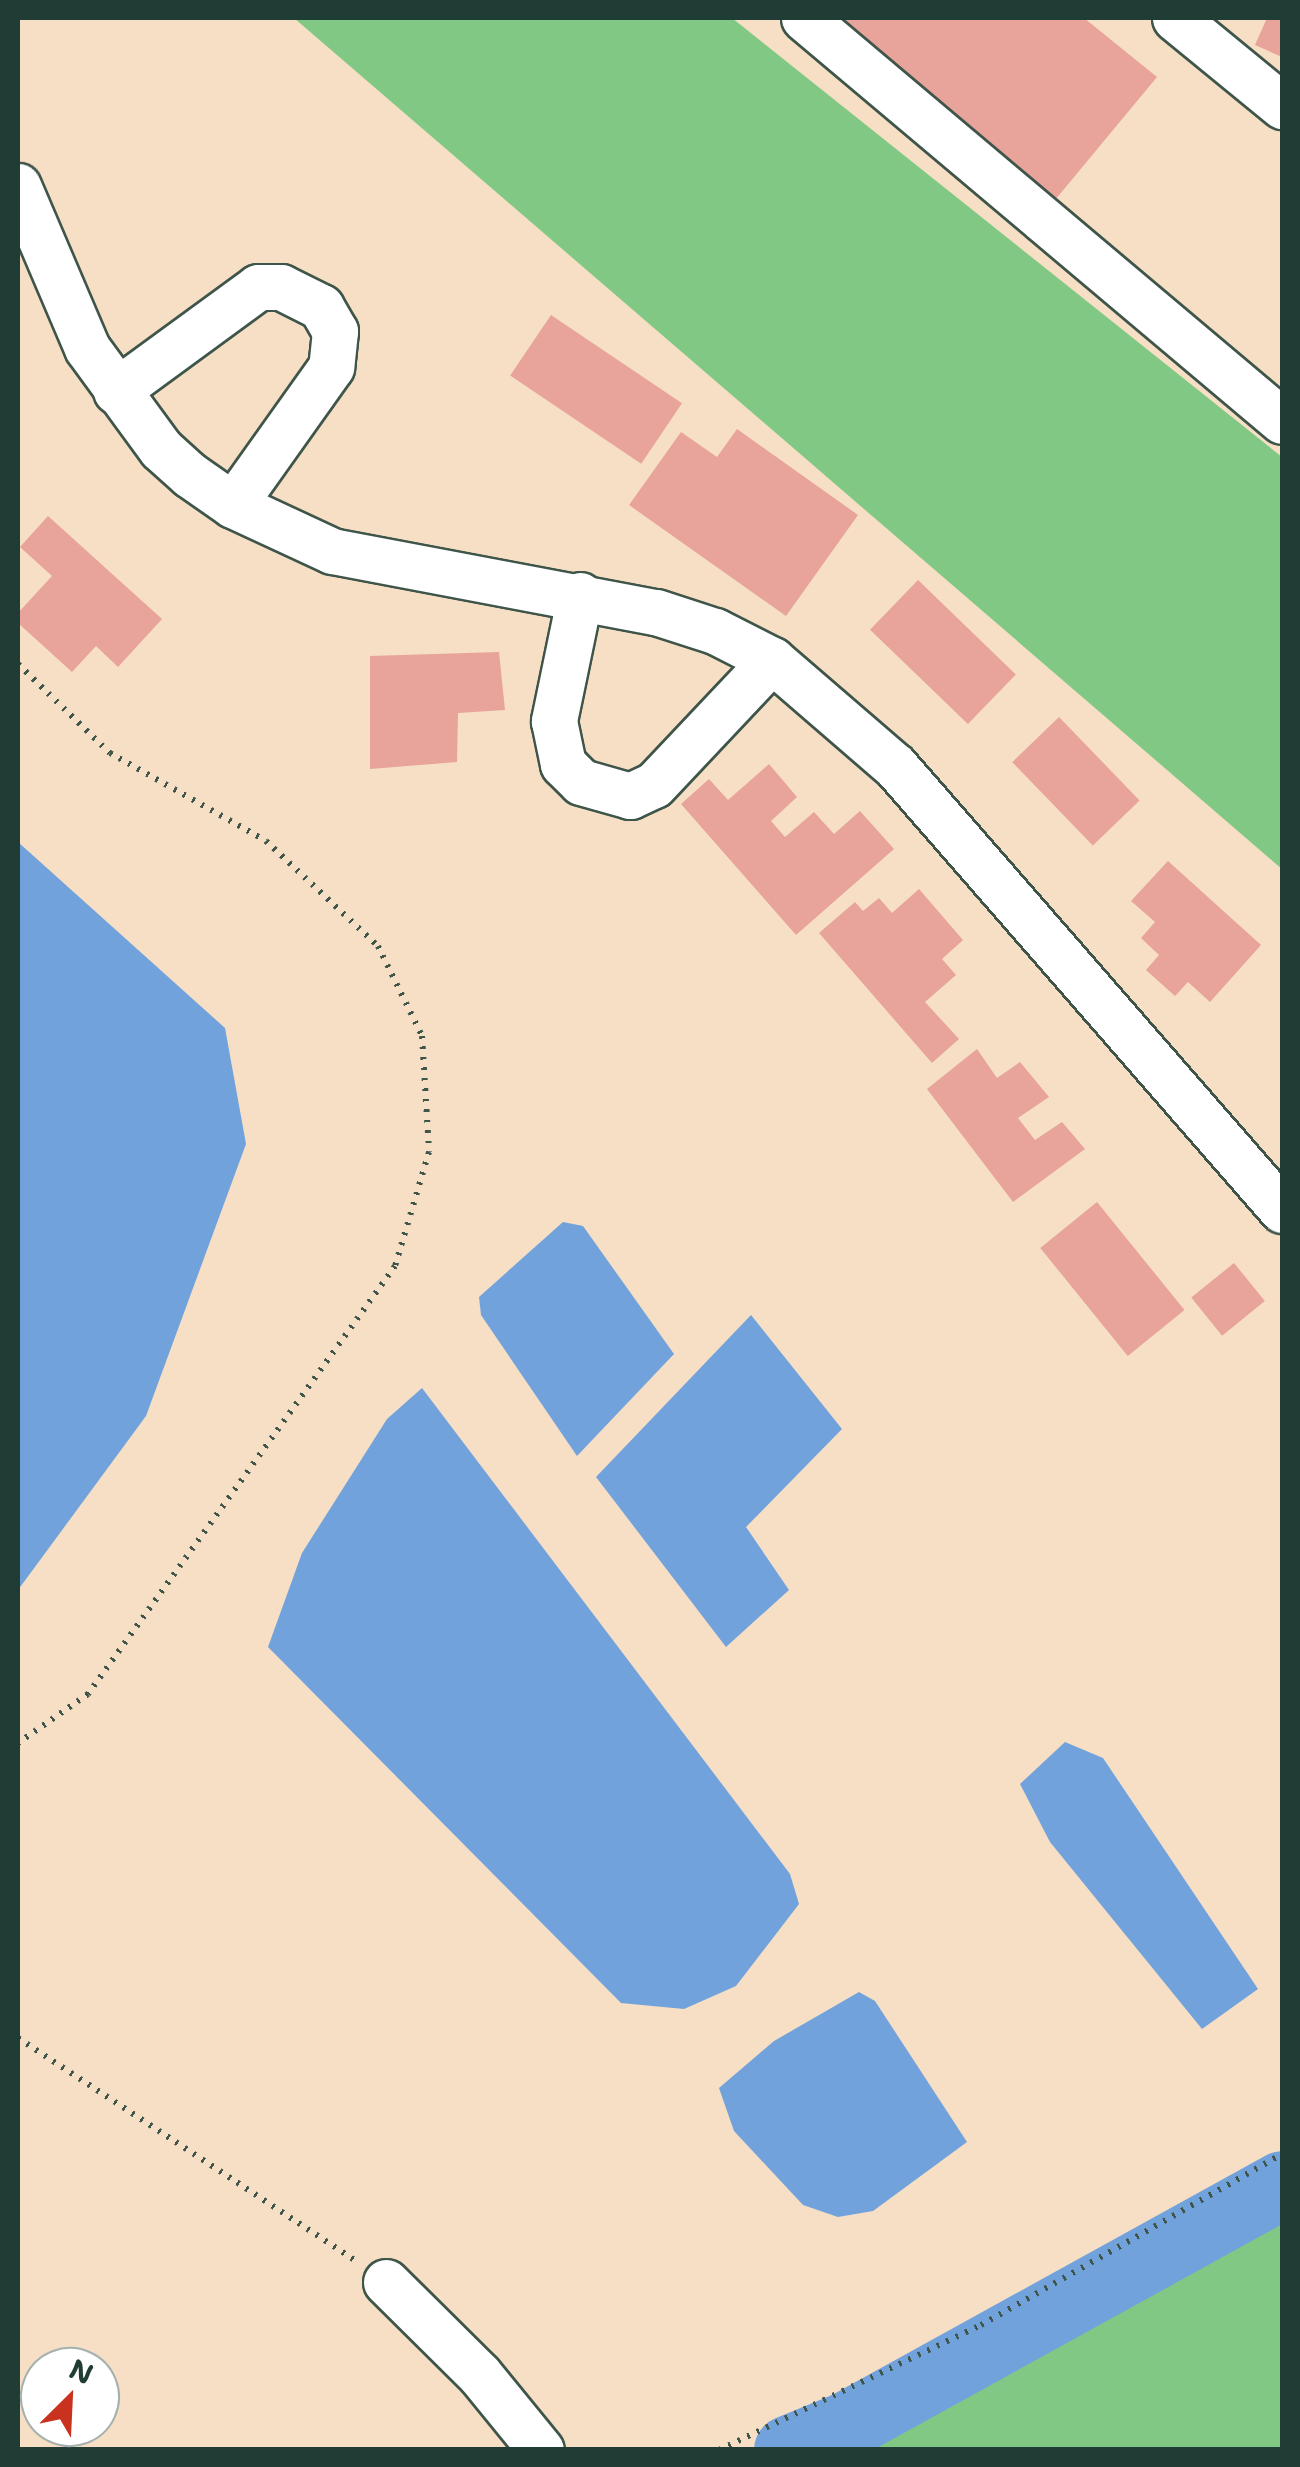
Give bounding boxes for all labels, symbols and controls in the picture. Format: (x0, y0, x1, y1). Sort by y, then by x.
north arrow (20, 2347, 120, 2447)
text: N (64, 2350, 99, 2393)

